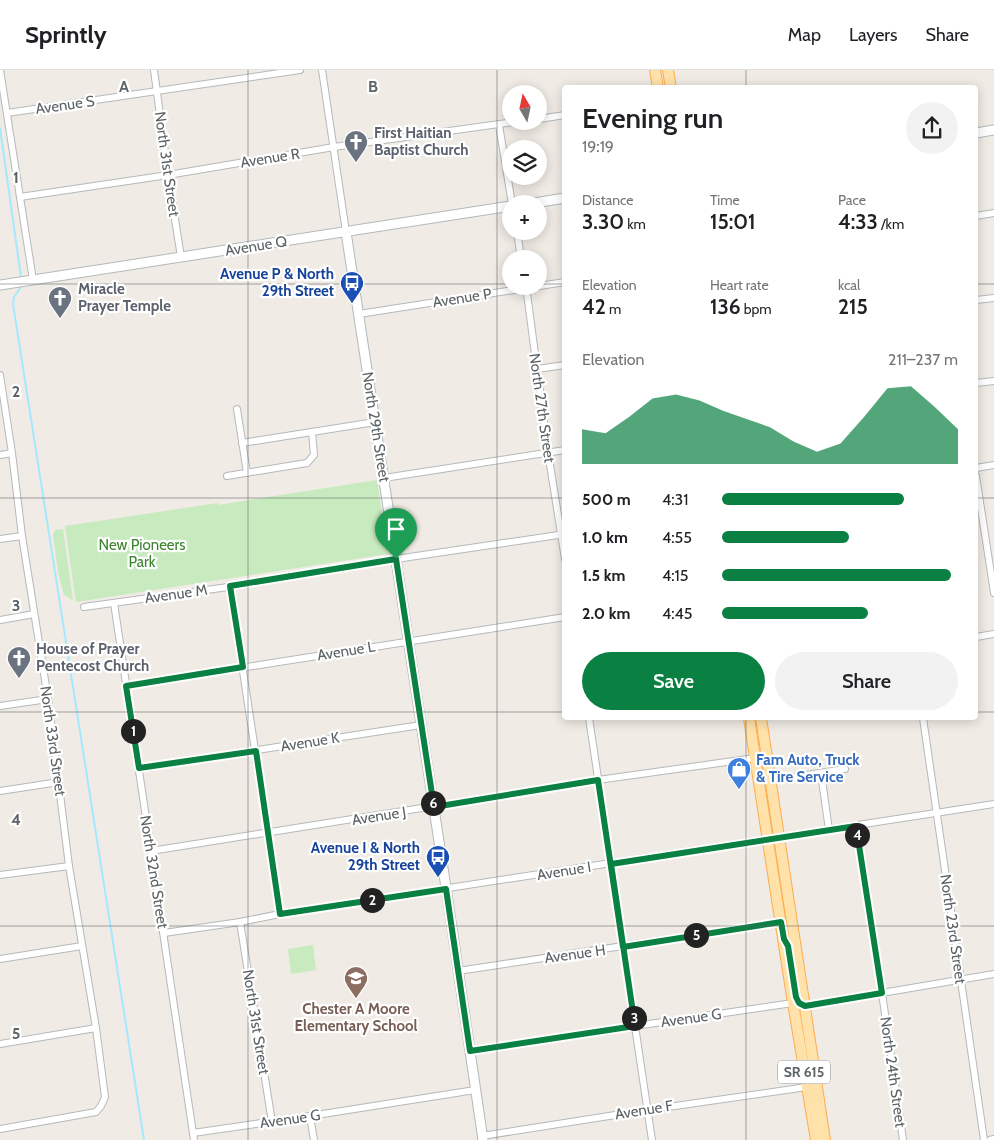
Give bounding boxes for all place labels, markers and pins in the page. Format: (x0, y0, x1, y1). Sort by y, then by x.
place label: First Haitian Baptist Church (374, 124, 469, 159)
church icon: First Haitian Baptist Church (343, 129, 369, 163)
place label: Avenue P & North 29th Street (220, 265, 334, 300)
bus stop icon: Avenue P & North 29th Street (339, 270, 365, 304)
place label: Miracle Prayer Temple (78, 280, 171, 315)
church icon: Miracle Prayer Temple (47, 285, 73, 319)
pin (375, 508, 417, 559)
place label: House of Prayer Pentecost Church (36, 640, 149, 675)
church icon: House of Prayer Pentecost Church (6, 645, 32, 679)
pin: 1 (120, 718, 146, 744)
place label: Fam Auto, Truck & Tire Service (756, 751, 860, 786)
shop icon: Fam Auto, Truck & Tire Service (726, 756, 752, 790)
pin: 6 (420, 790, 446, 816)
pin: 4 (844, 822, 870, 848)
place label: Avenue I & North 29th Street (311, 839, 420, 874)
bus stop icon: Avenue I & North 29th Street (425, 844, 451, 878)
pin: 2 (360, 888, 384, 912)
pin: 5 (684, 922, 708, 948)
school or university icon: Chester A Moore Elementary School (343, 965, 369, 999)
place label: Chester A Moore Elementary School (295, 1000, 418, 1035)
pin: 3 (622, 1006, 646, 1030)

